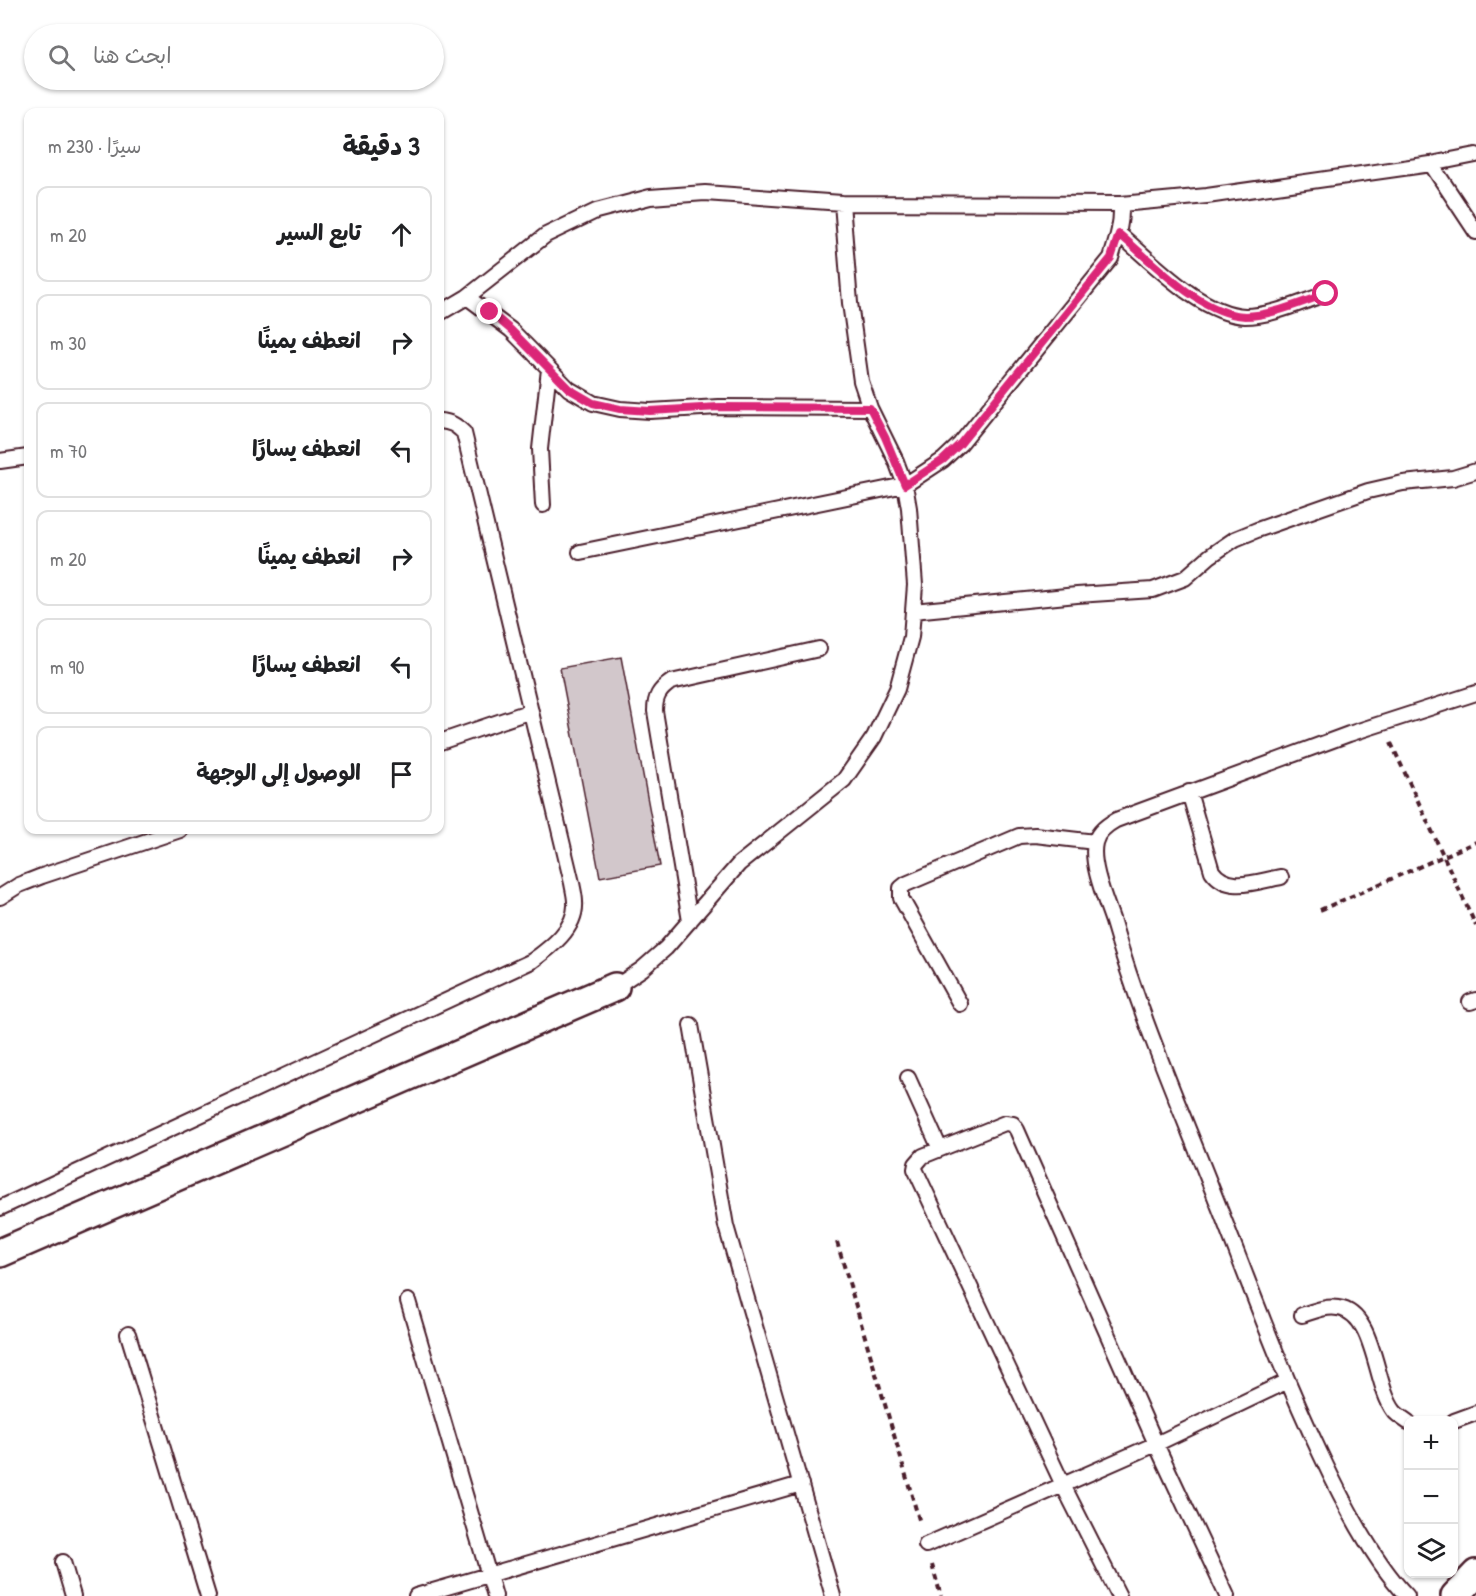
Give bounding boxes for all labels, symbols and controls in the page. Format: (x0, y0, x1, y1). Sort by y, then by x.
search box (24, 24, 444, 90)
text: ابحث هنا (93, 40, 172, 70)
icon: search (45, 41, 78, 74)
text: 3 دقيقة (342, 128, 420, 163)
text: سيرًا · 230 m (48, 132, 142, 159)
text: تابع السير (278, 217, 361, 247)
icon: ahead (385, 218, 418, 251)
text: 20 m (50, 221, 87, 248)
route start (1312, 280, 1338, 306)
route end (476, 298, 502, 324)
text: انعطف يمينًا (258, 325, 361, 355)
icon: right (385, 326, 418, 359)
text: 30 m (50, 329, 86, 356)
text: انعطف يسارًا (252, 433, 361, 463)
icon: left (385, 434, 418, 467)
text: 70 m (50, 437, 87, 464)
text: انعطف يمينًا (258, 541, 361, 571)
icon: right (385, 542, 418, 575)
text: 20 m (50, 545, 87, 572)
text: انعطف يسارًا (252, 649, 361, 679)
icon: left (385, 650, 418, 683)
text: 90 m (50, 653, 85, 680)
text: الوصول إلى الوجهة (196, 757, 361, 787)
icon: arrive (385, 758, 418, 791)
map controls (1404, 1416, 1458, 1578)
button: + (1404, 1416, 1458, 1470)
button: − (1404, 1470, 1458, 1524)
button: layers (1404, 1524, 1458, 1578)

